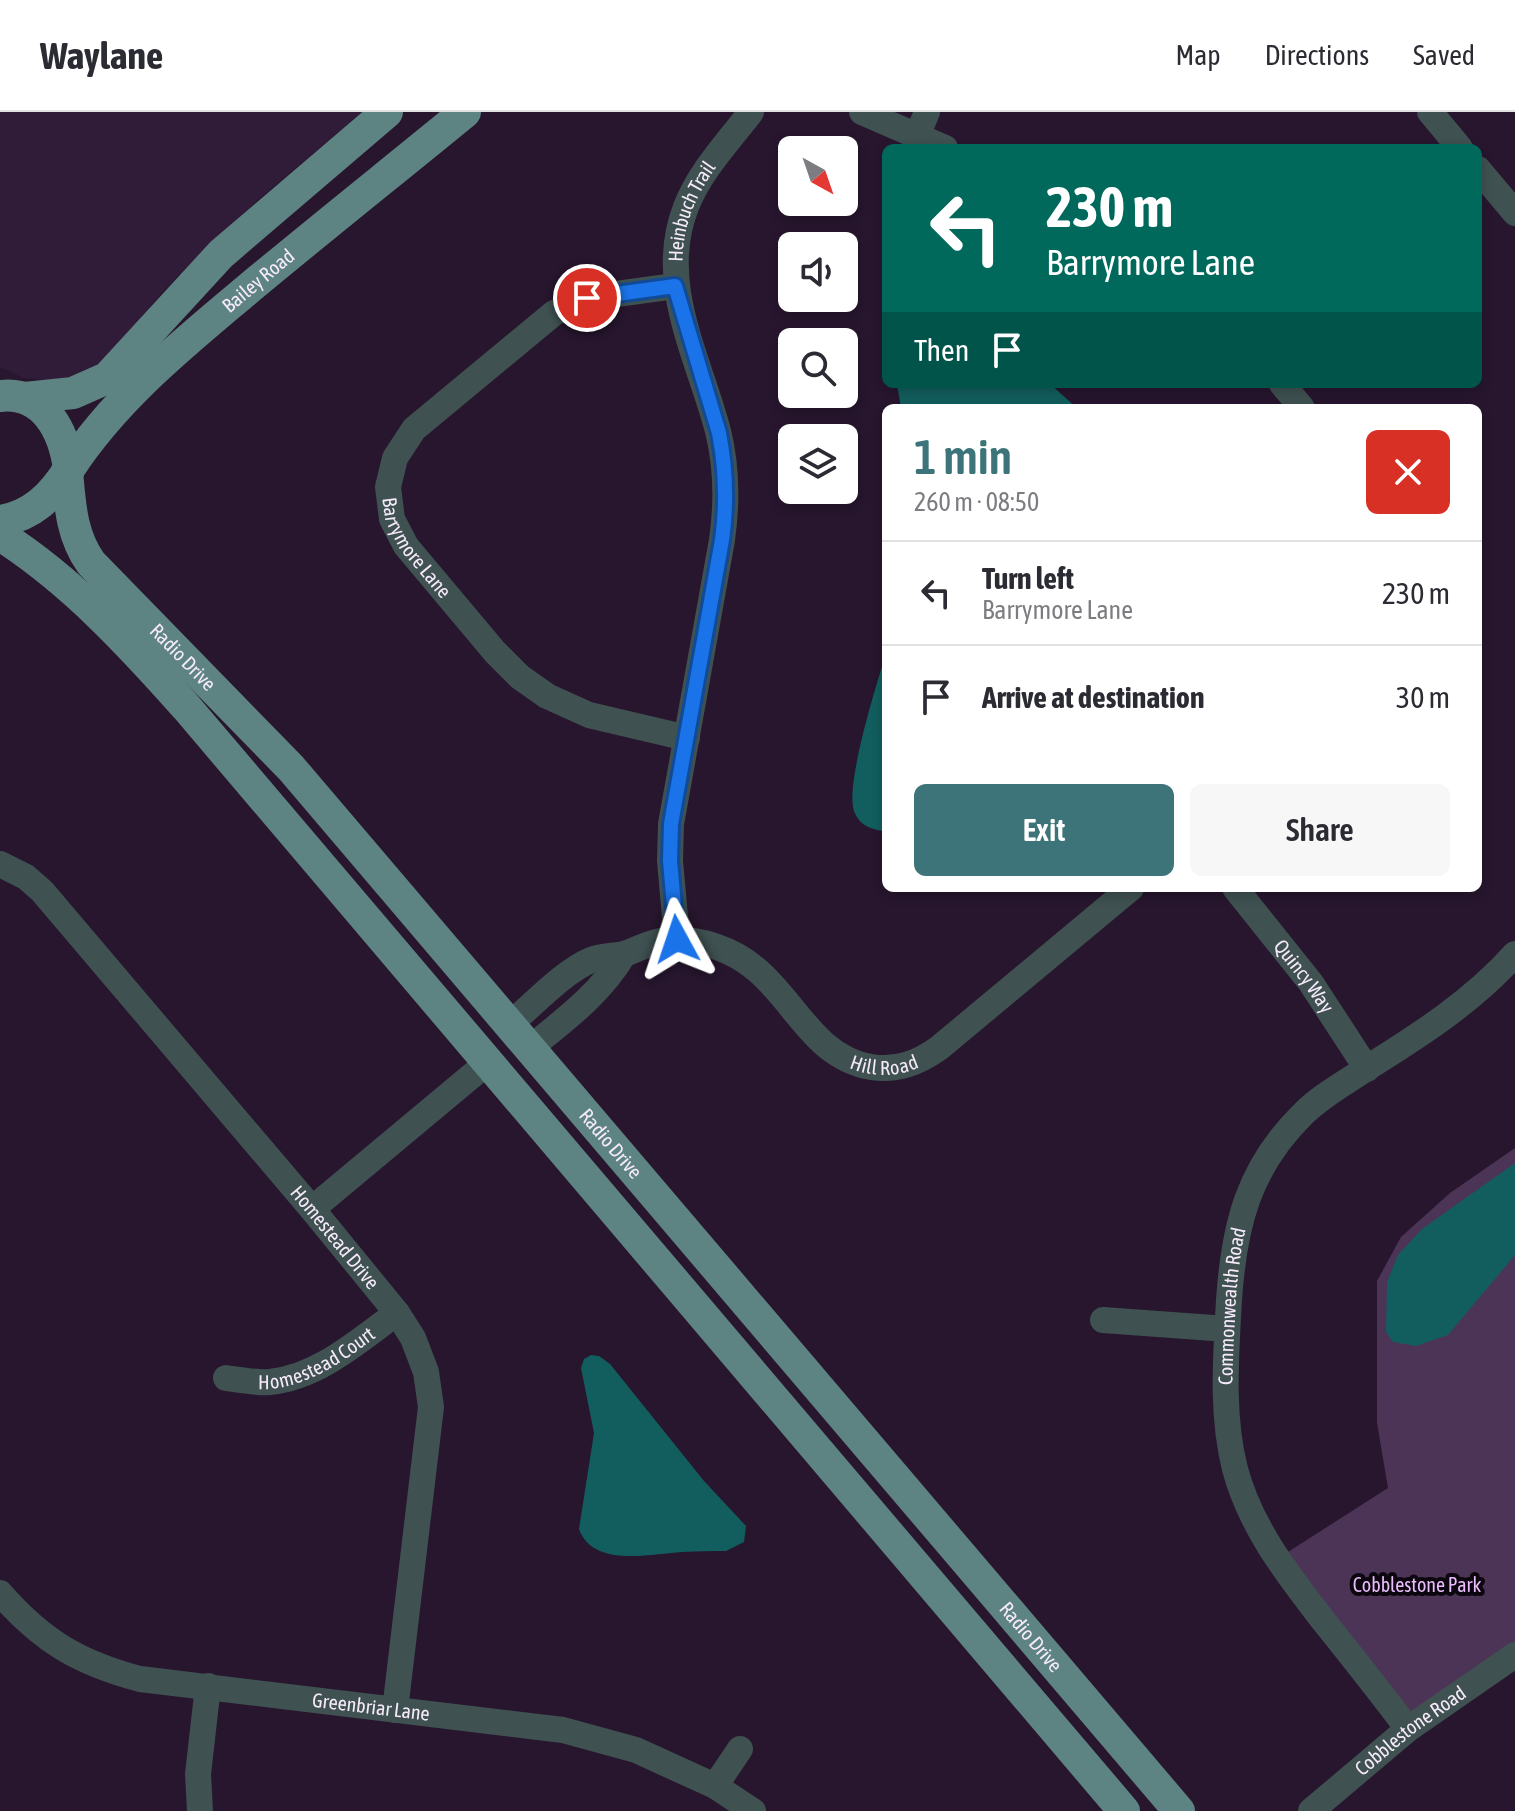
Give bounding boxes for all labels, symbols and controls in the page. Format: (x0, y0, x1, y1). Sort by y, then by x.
text: Waylane (40, 34, 163, 77)
text: Map (1176, 39, 1221, 71)
text: Directions (1265, 39, 1369, 71)
text: Saved (1413, 39, 1475, 71)
north arrow (778, 136, 858, 216)
map controls (778, 136, 858, 504)
street label: Heinbuch Trail (664, 156, 720, 262)
text: 230 m (1046, 175, 1173, 239)
icon: left (914, 176, 1018, 280)
button: sound (778, 232, 858, 312)
text: Barrymore Lane (1046, 241, 1255, 283)
street label: Bailey Road (217, 244, 299, 317)
pin (553, 264, 621, 332)
icon: arrive (565, 276, 609, 320)
button: search (778, 328, 858, 408)
icon: arrive (985, 328, 1029, 372)
text: Then (914, 333, 969, 367)
button: layers (778, 424, 858, 504)
text: 1 min (914, 429, 1012, 484)
button: close (1366, 430, 1450, 514)
text: 260 m · 08:50 (914, 487, 1039, 517)
street label: Barrymore Lane (378, 496, 456, 602)
text: Turn left (982, 561, 1074, 595)
icon: left (914, 571, 958, 615)
text: 230 m (1382, 576, 1450, 610)
text: Barrymore Lane (982, 595, 1133, 625)
street label: Radio Drive (146, 619, 221, 695)
icon: arrive (914, 675, 958, 719)
text: Arrive at destination (982, 680, 1204, 714)
text: 30 m (1396, 680, 1450, 714)
button: Exit (914, 784, 1174, 876)
button: Share (1190, 784, 1450, 876)
position arrow (635, 897, 719, 981)
street label: Quincy Way (1270, 935, 1339, 1017)
street label: Hill Road (847, 1050, 921, 1079)
street label: Radio Drive (575, 1104, 647, 1183)
street label: Homestead Drive (286, 1181, 384, 1293)
street label: Commonwealth Road (1214, 1225, 1250, 1385)
street label: Homestead Court (258, 1322, 379, 1393)
park label: Cobblestone Park (1353, 1573, 1481, 1596)
street label: Radio Drive (995, 1597, 1067, 1676)
street label: Cobblestone Road (1350, 1681, 1470, 1780)
street label: Greenbriar Lane (311, 1688, 431, 1725)

